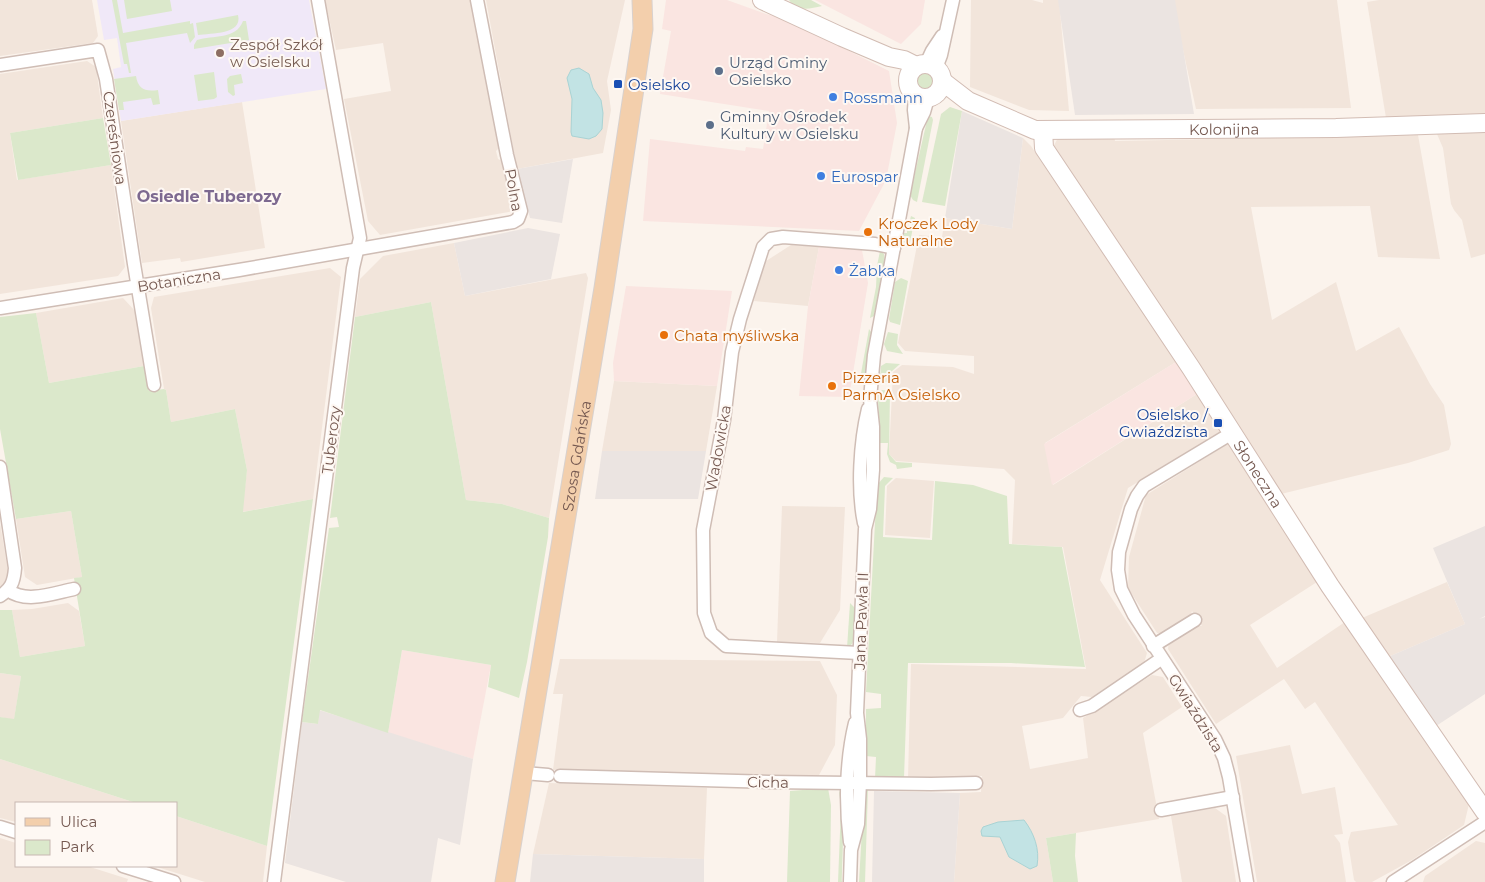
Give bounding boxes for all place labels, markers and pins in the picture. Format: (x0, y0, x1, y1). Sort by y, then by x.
place label: Zespół Szkół w Osielsku (230, 35, 324, 71)
marker: Zespół Szkół w Osielsku (214, 47, 226, 59)
place label: Urząd Gminy Osielsko (729, 53, 828, 89)
marker: Urząd Gminy Osielsko (713, 65, 725, 77)
place label: Osielsko (628, 75, 690, 94)
marker: Osielsko (612, 78, 624, 90)
place label: Rossmann (843, 88, 923, 107)
marker: Rossmann (827, 91, 839, 103)
place label: Gminny Ośrodek Kultury w Osielsku (720, 107, 859, 143)
marker: Gminny Ośrodek Kultury w Osielsku (704, 119, 716, 131)
place label: Eurospar (831, 167, 899, 186)
marker: Eurospar (815, 170, 827, 182)
place label: Kroczek Lody Naturalne (878, 214, 979, 250)
marker: Kroczek Lody Naturalne (862, 226, 874, 238)
place label: Żabka (849, 261, 895, 280)
marker: Żabka (833, 264, 845, 276)
place label: Chata myśliwska (674, 326, 799, 345)
marker: Chata myśliwska (658, 329, 670, 341)
place label: Pizzeria ParmA Osielsko (842, 368, 960, 404)
marker: Pizzeria ParmA Osielsko (826, 380, 838, 392)
place label: Osielsko / Gwiaździsta (1119, 405, 1209, 441)
marker: Osielsko / Gwiaździsta (1212, 417, 1224, 429)

